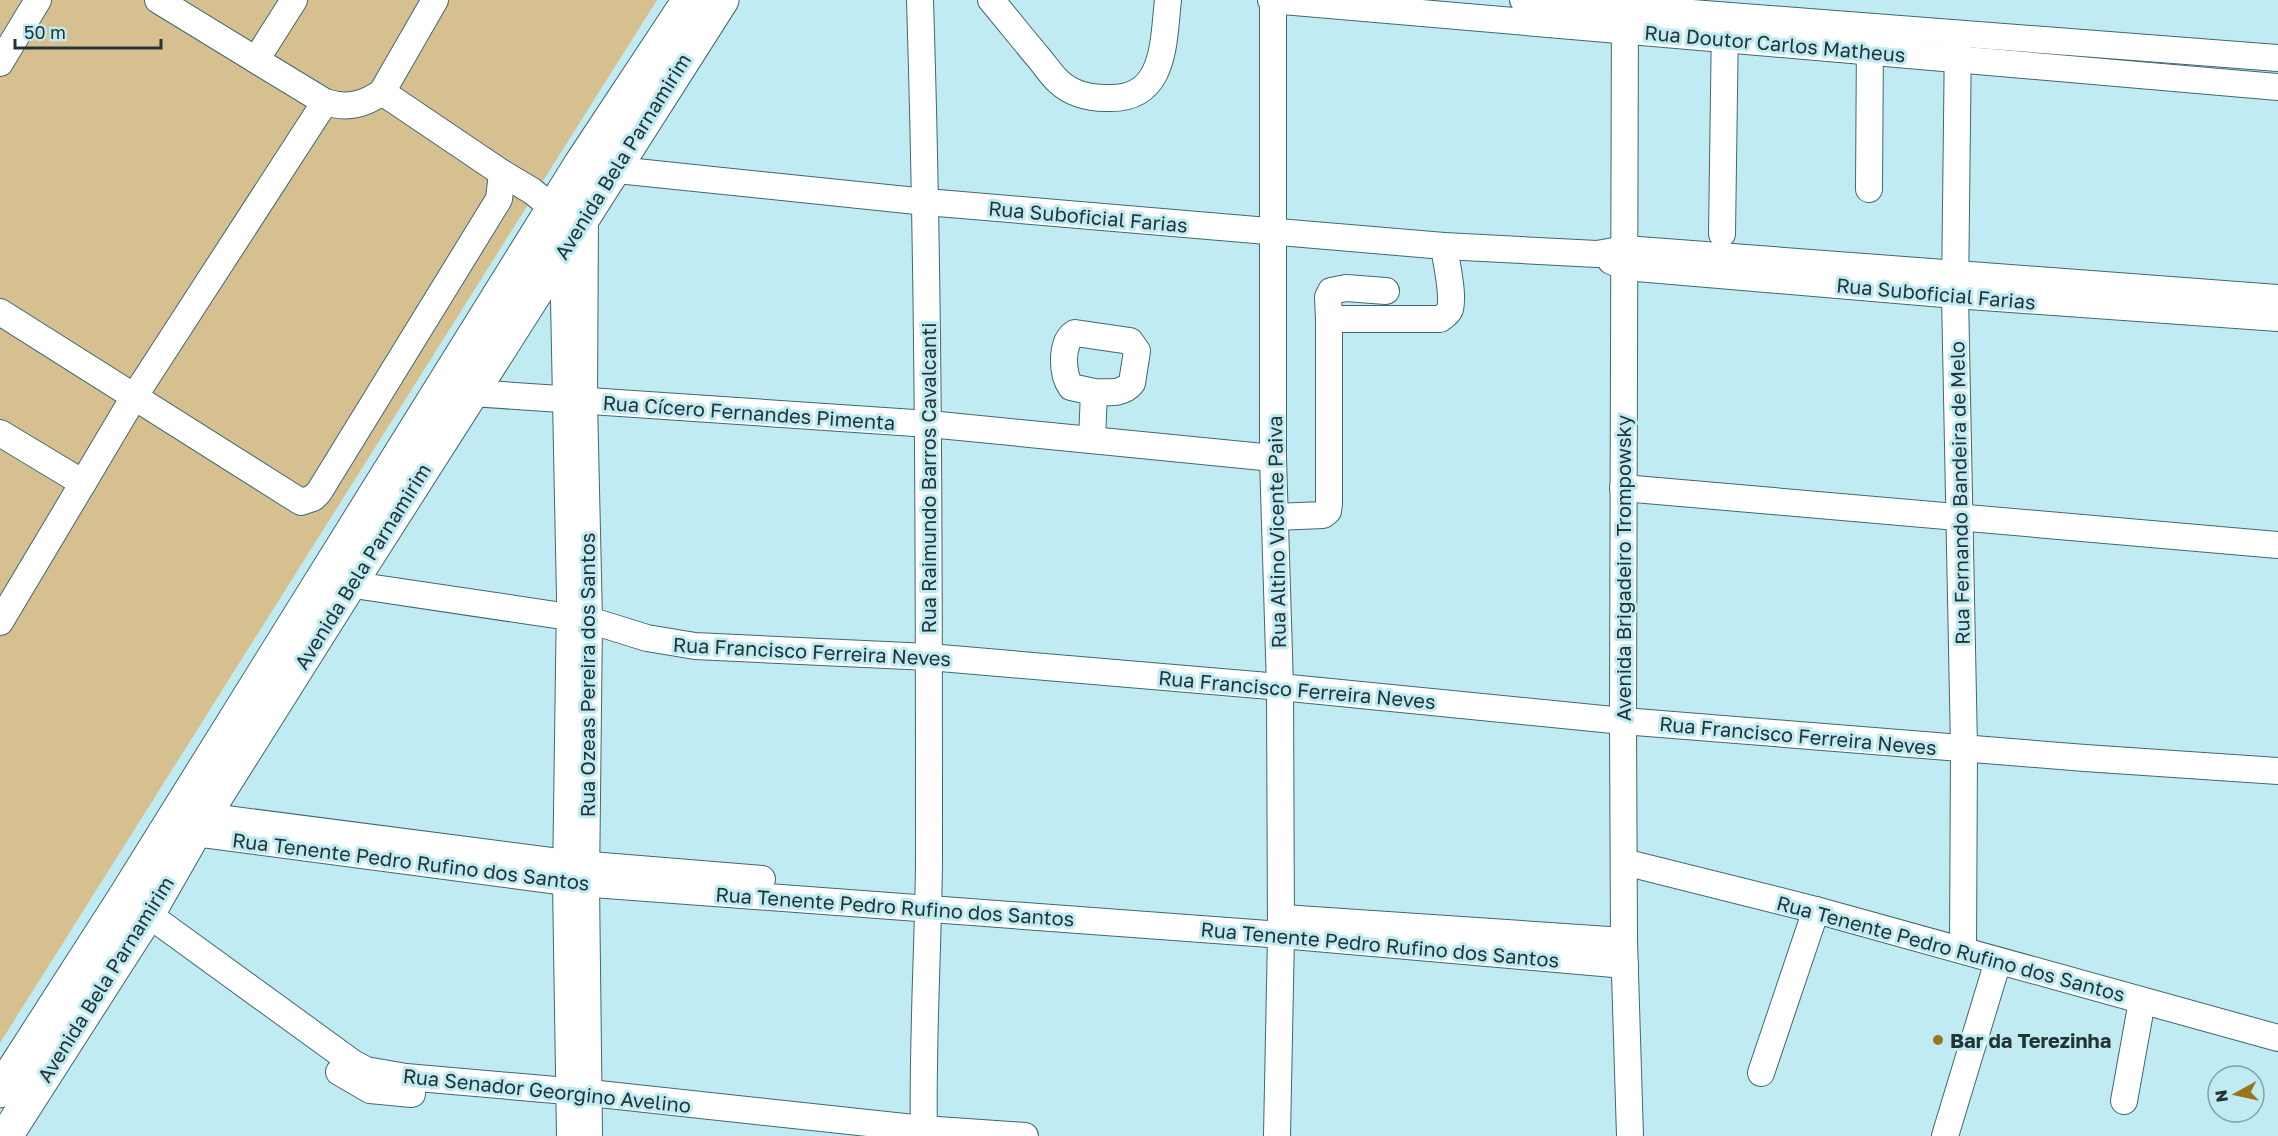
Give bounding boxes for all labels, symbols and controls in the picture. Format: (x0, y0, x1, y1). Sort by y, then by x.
scale bar (15, 12, 160, 50)
street label: Rua Doutor Carlos Matheus (1643, 20, 1907, 66)
text: 50 m (24, 21, 66, 43)
street label: Avenida Bela Parnamirim (549, 49, 695, 263)
street label: Rua Suboficial Farias (987, 195, 1189, 237)
street label: Rua Suboficial Farias (1835, 272, 2037, 314)
street label: Rua Raimundo Barros Cavalcanti (916, 322, 940, 634)
street label: Rua Fernando Bandeira de Melo (1944, 341, 1974, 645)
street label: Rua Cícero Fernandes Pimenta (602, 390, 896, 434)
street label: Rua Altino Vicente Paiva (1262, 415, 1290, 649)
street label: Avenida Brigadeiro Trompowsky (1611, 415, 1635, 721)
street label: Avenida Bela Parnamirim (289, 459, 435, 673)
street label: Rua Ozeas Pereira dos Santos (575, 533, 599, 817)
street label: Rua Francisco Ferreira Neves (672, 632, 952, 670)
street label: Rua Francisco Ferreira Neves (1157, 665, 1437, 713)
street label: Rua Francisco Ferreira Neves (1658, 711, 1938, 759)
street label: Rua Tenente Pedro Rufino dos Santos (231, 827, 591, 895)
street label: Avenida Bela Parnamirim (32, 872, 178, 1086)
street label: Rua Tenente Pedro Rufino dos Santos (715, 881, 1075, 931)
street label: Rua Tenente Pedro Rufino dos Santos (1774, 890, 2128, 1006)
street label: Rua Tenente Pedro Rufino dos Santos (1200, 916, 1560, 972)
place label: Bar da Terezinha (1950, 1028, 2111, 1052)
marker: Bar da Terezinha (1931, 1033, 1945, 1047)
street label: Rua Senador Georgino Avelino (402, 1063, 692, 1117)
north arrow (2206, 1064, 2266, 1124)
text: N (2210, 1089, 2232, 1104)

